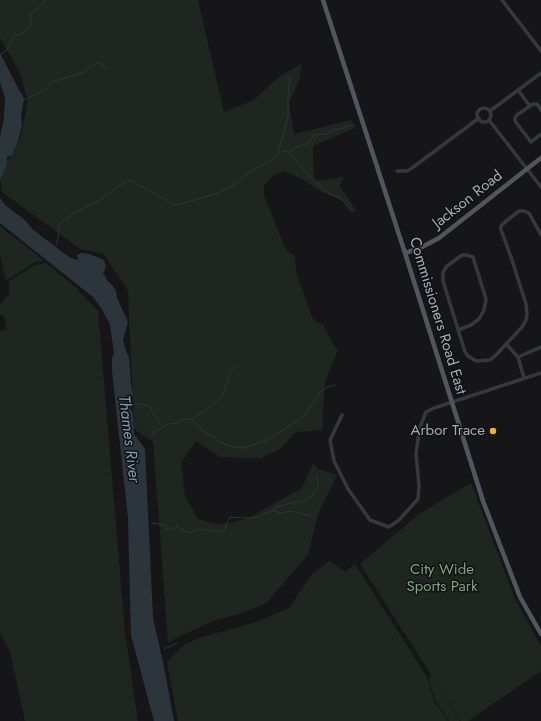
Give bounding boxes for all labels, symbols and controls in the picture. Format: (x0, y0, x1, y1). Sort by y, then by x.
street label: Jackson Road (430, 167, 506, 233)
street label: Commissioners Road East (405, 235, 469, 397)
water label: Thames River (113, 394, 143, 484)
place label: Arbor Trace (411, 422, 485, 440)
marker: Arbor Trace (488, 426, 498, 436)
park label: City Wide Sports Park (407, 561, 477, 596)

